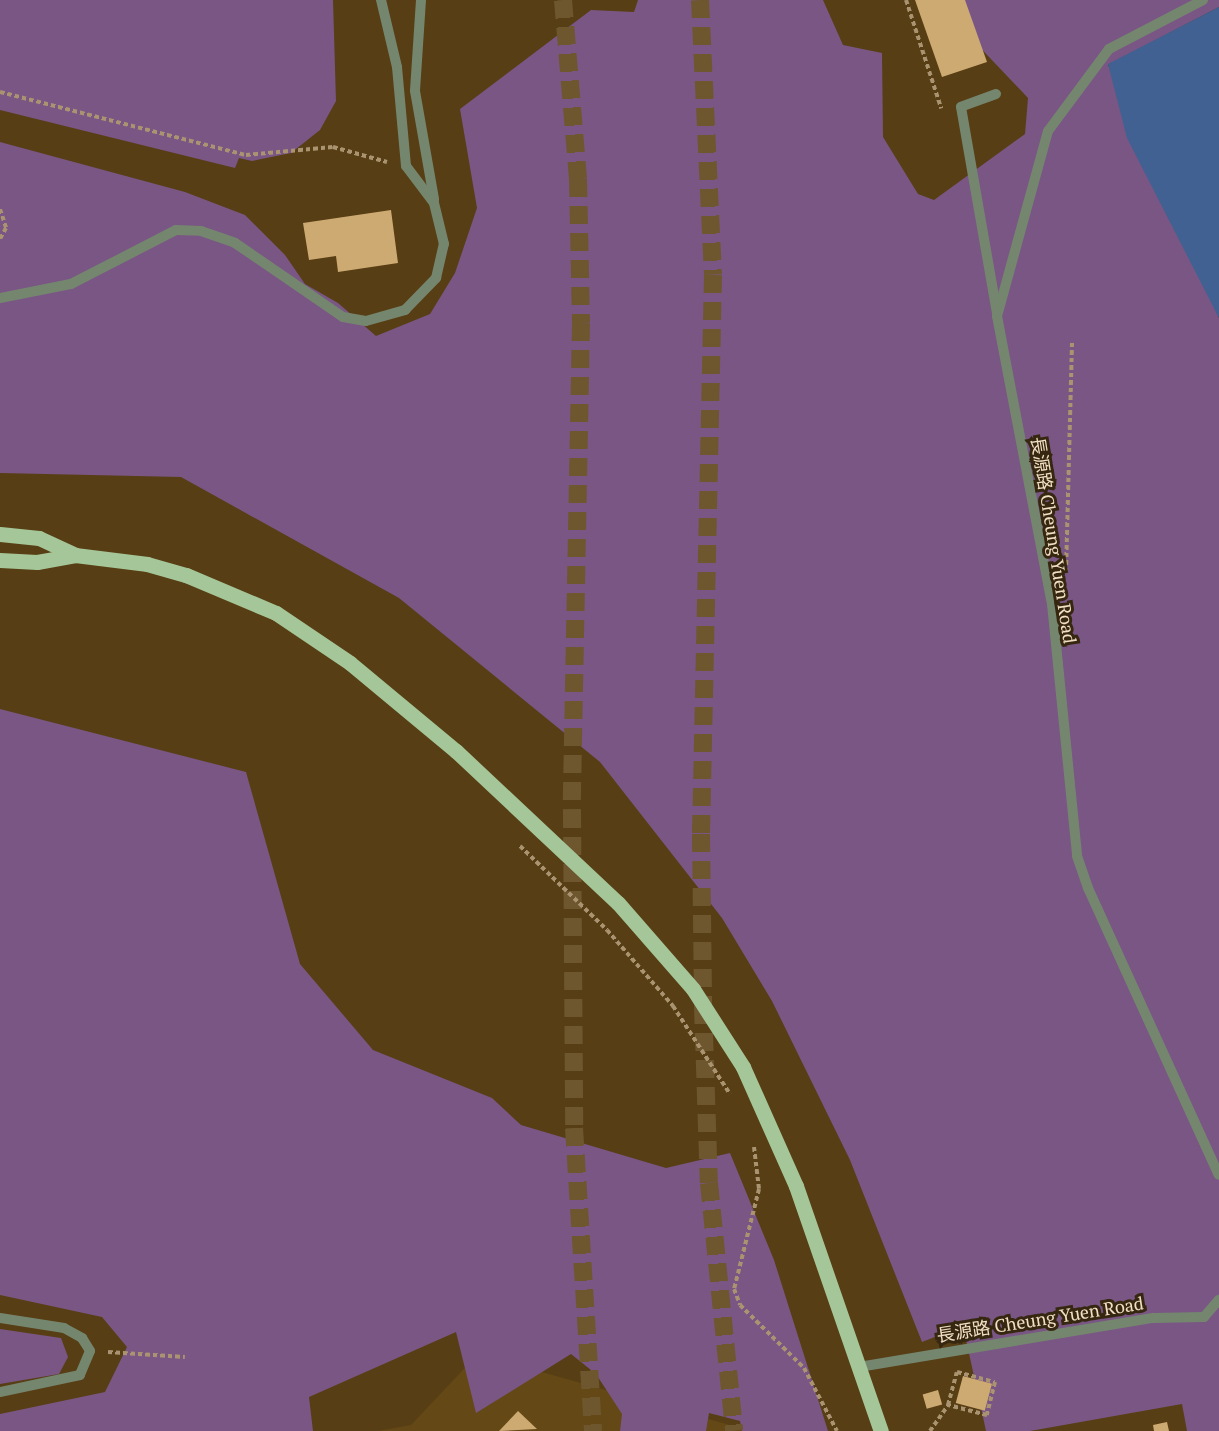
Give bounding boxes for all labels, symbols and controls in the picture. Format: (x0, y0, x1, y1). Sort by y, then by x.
street label: 長源路 Cheung Yuen Road (1027, 435, 1081, 645)
street label: 長源路 Cheung Yuen Road (935, 1292, 1145, 1346)

